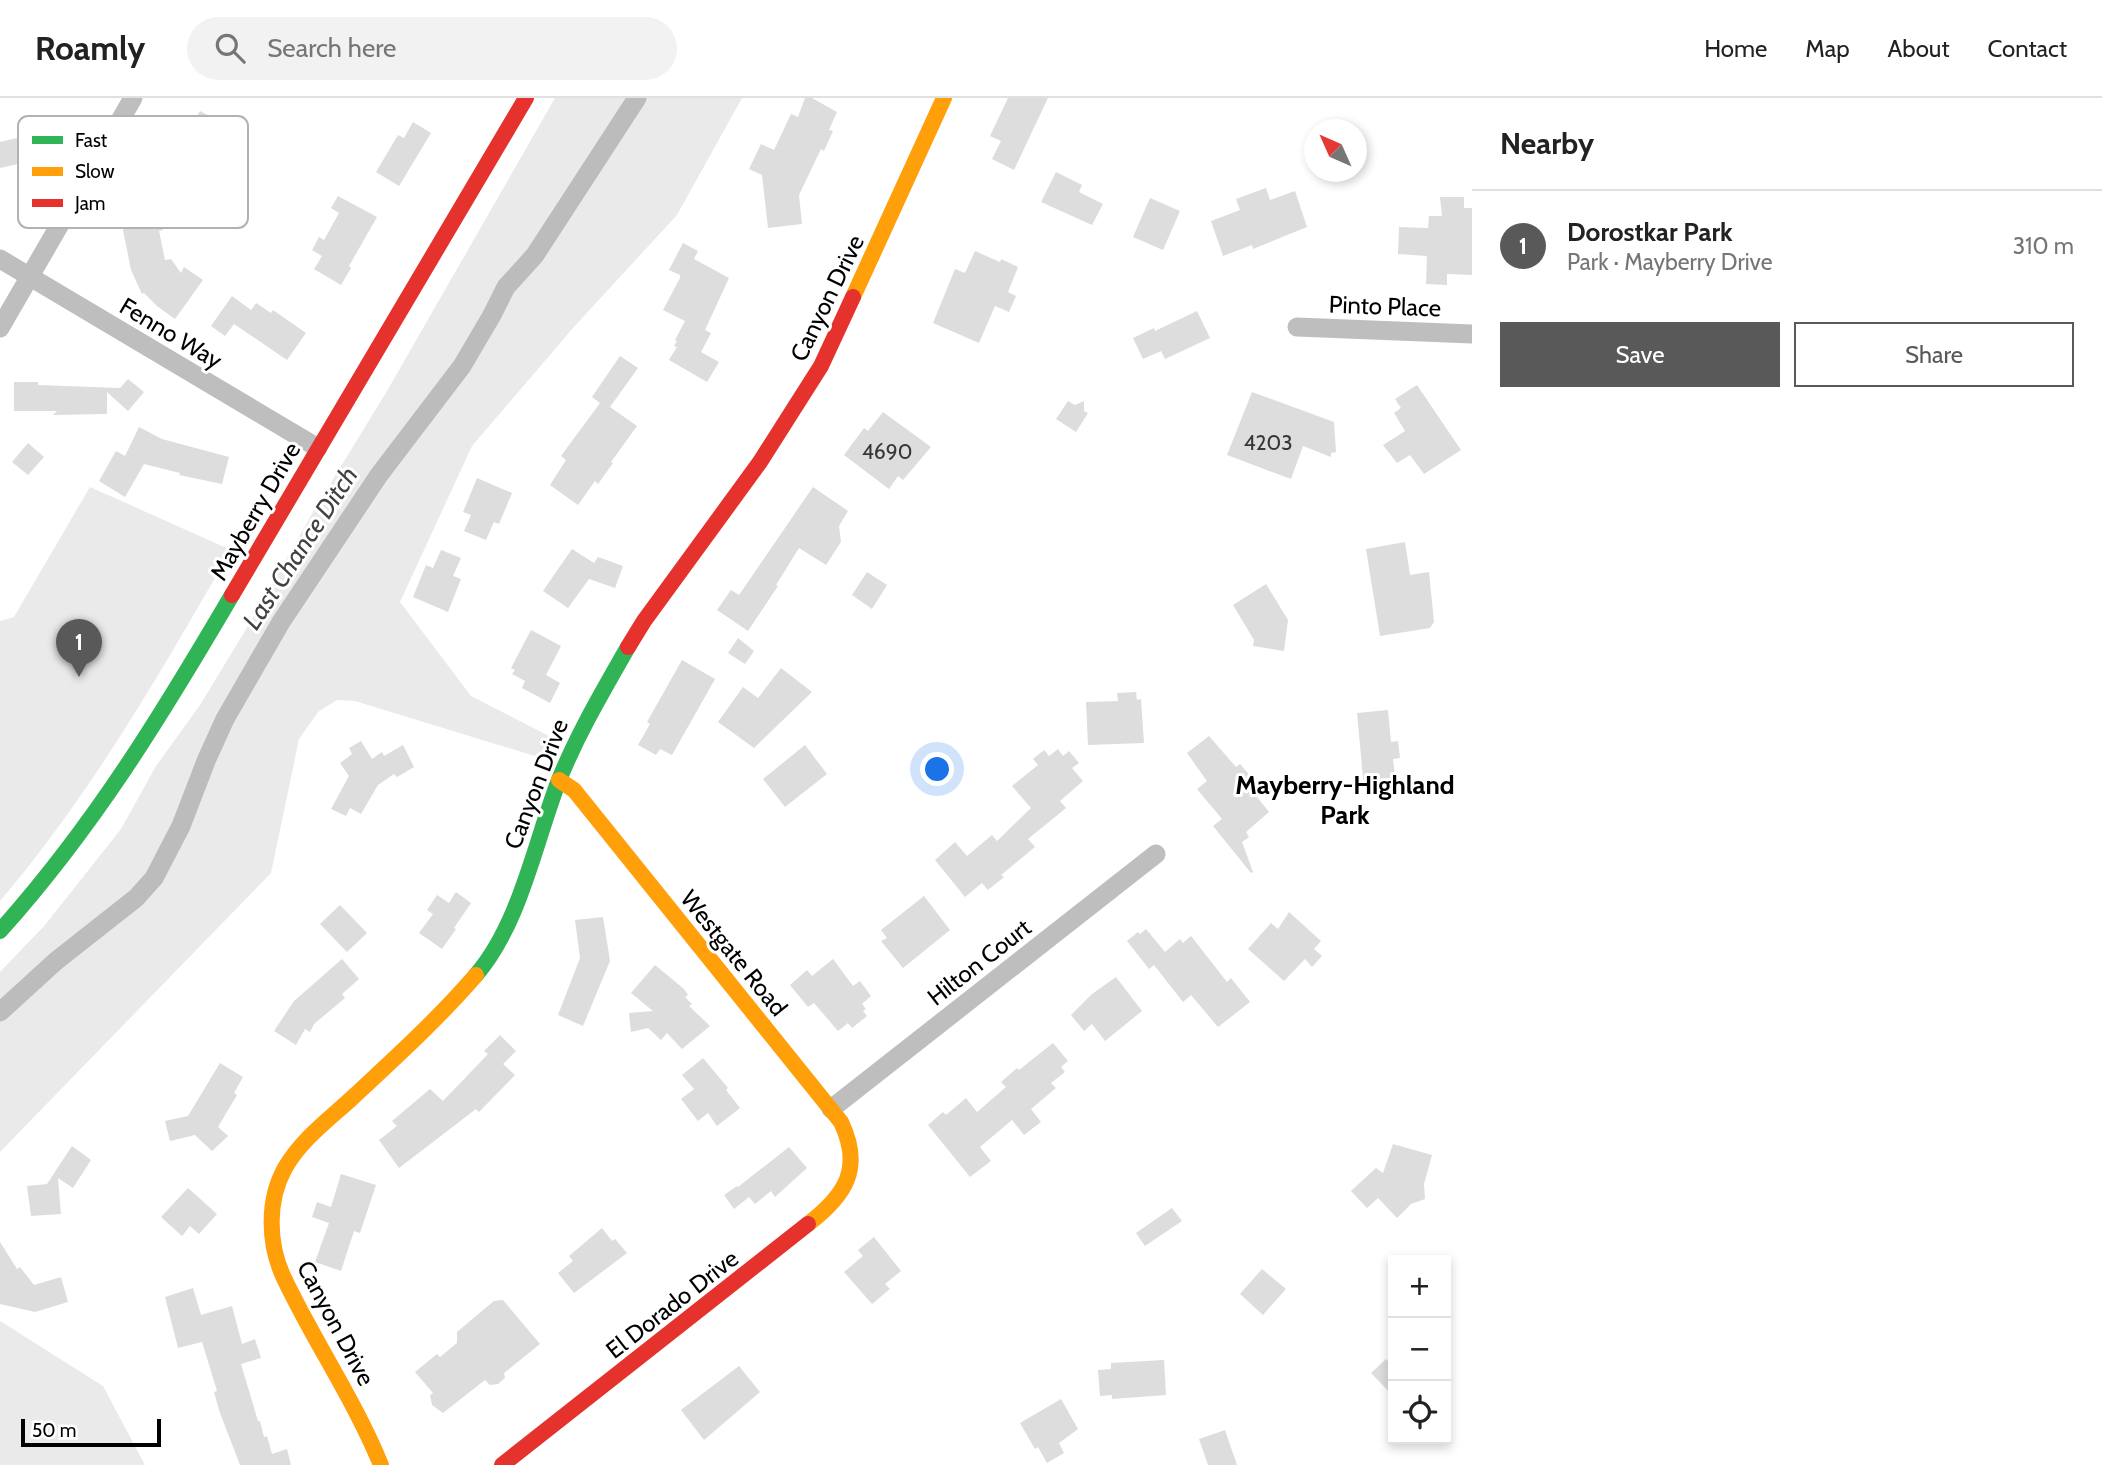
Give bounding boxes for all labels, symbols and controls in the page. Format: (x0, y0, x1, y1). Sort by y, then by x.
search box (187, 17, 677, 80)
text: Roamly (35, 28, 145, 68)
icon: search (211, 29, 249, 67)
text: Search here (267, 32, 396, 64)
text: Home (1704, 34, 1767, 63)
text: Map (1805, 34, 1850, 63)
text: About (1888, 34, 1950, 63)
text: Contact (1988, 34, 2067, 63)
legend (18, 116, 248, 228)
north arrow (1304, 119, 1367, 182)
text: Nearby (1500, 125, 1594, 162)
text: Fast (75, 129, 108, 152)
text: Slow (75, 160, 115, 183)
text: Jam (74, 192, 105, 215)
text: Dorostkar Park (1567, 216, 1733, 248)
street label: Canyon Drive (784, 230, 870, 366)
text: 1 (1519, 232, 1527, 260)
text: 310 m (2013, 232, 2074, 260)
text: Park · Mayberry Drive (1567, 248, 1772, 276)
street label: Pinto Place (1328, 290, 1442, 322)
street label: Fenno Way (115, 291, 227, 375)
button: Save (1500, 322, 1780, 387)
button: Share (1794, 322, 2074, 387)
house number: 4203 (1243, 430, 1293, 455)
street label: Mayberry Drive (204, 437, 306, 585)
house number: 4690 (862, 439, 912, 464)
water label: Last Chance Ditch (236, 461, 364, 635)
pin: 1 (56, 619, 102, 677)
street label: Canyon Drive (498, 715, 574, 853)
your location (920, 752, 954, 786)
district label: Mayberry-Highland Park (1235, 769, 1455, 831)
street label: Westgate Road (675, 884, 793, 1022)
street label: Hilton Court (922, 913, 1036, 1011)
street label: El Dorado Drive (600, 1243, 744, 1365)
map controls (1388, 1255, 1451, 1444)
button: + (1388, 1255, 1451, 1318)
street label: Canyon Drive (291, 1256, 381, 1390)
button: − (1388, 1318, 1451, 1381)
button: locate (1388, 1381, 1451, 1444)
scale bar (21, 1416, 161, 1448)
text: 50 m (32, 1419, 76, 1442)

